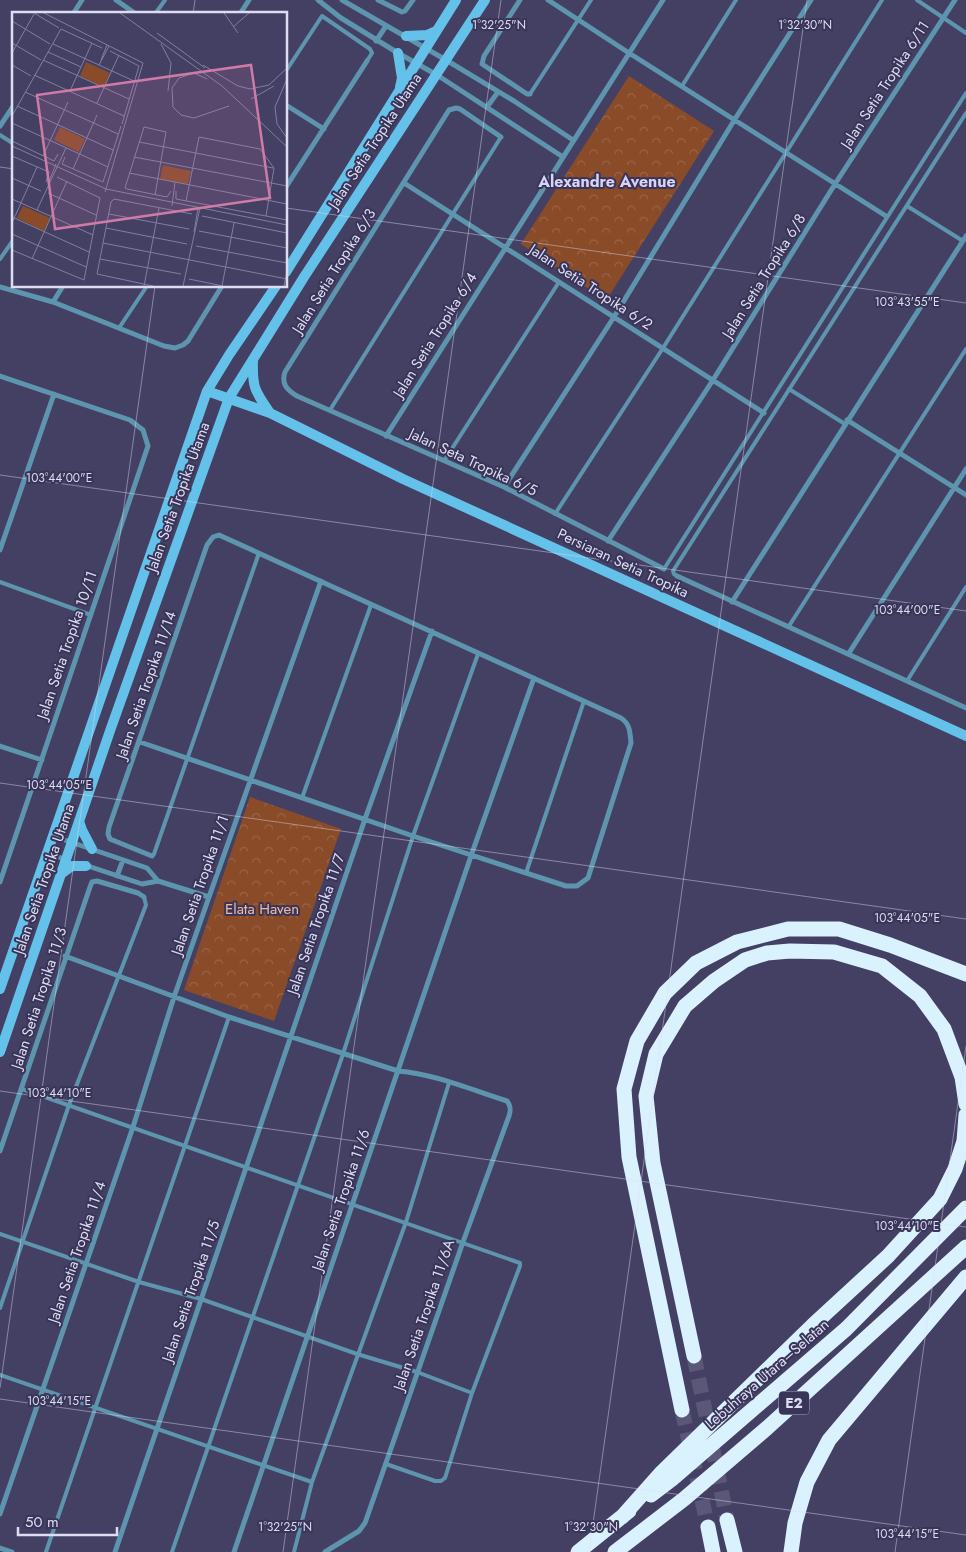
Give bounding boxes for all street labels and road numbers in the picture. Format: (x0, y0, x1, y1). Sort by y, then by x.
street label: Jalan Setia Tropika 6/11 (834, 17, 935, 155)
street label: Jalan Setia Tropika Utama (322, 69, 427, 215)
street label: Jalan Setia Tropika 6/3 (286, 204, 381, 339)
street label: Jalan Setia Tropika 6/8 (716, 209, 811, 344)
street label: Jalan Setia Tropika 6/2 (523, 238, 657, 335)
street label: Jalan Setia Tropika 6/4 (387, 268, 483, 403)
street label: Jalan Setia Tropika Utama (140, 419, 215, 577)
street label: Jalan Seta Tropika 6/5 (403, 422, 541, 501)
street label: Persiaran Setia Tropika (554, 523, 692, 603)
street label: Jalan Setia Tropika 10/11 (31, 568, 103, 724)
street label: Jalan Setia Tropika 11/14 (110, 608, 182, 764)
street label: Jalan Setia Tropika Utama (7, 801, 80, 959)
street label: Jalan Setia Tropika 11/1 (165, 812, 234, 960)
street label: Jalan Setia Tropika 11/7 (281, 850, 350, 999)
street label: Jalan Setia Tropika 11/3 (5, 924, 72, 1074)
street label: Jalan Setia Tropika 11/6 (306, 1126, 376, 1276)
street label: Jalan Setia Tropika 11/4 (42, 1178, 112, 1328)
street label: Jalan Setia Tropika 11/5 (156, 1217, 226, 1367)
street label: Jalan Setia Tropika 11/6A (387, 1236, 460, 1395)
street label: Lebuhraya Utara–Selatan (700, 1314, 834, 1434)
road number: E2 (779, 1392, 809, 1415)

